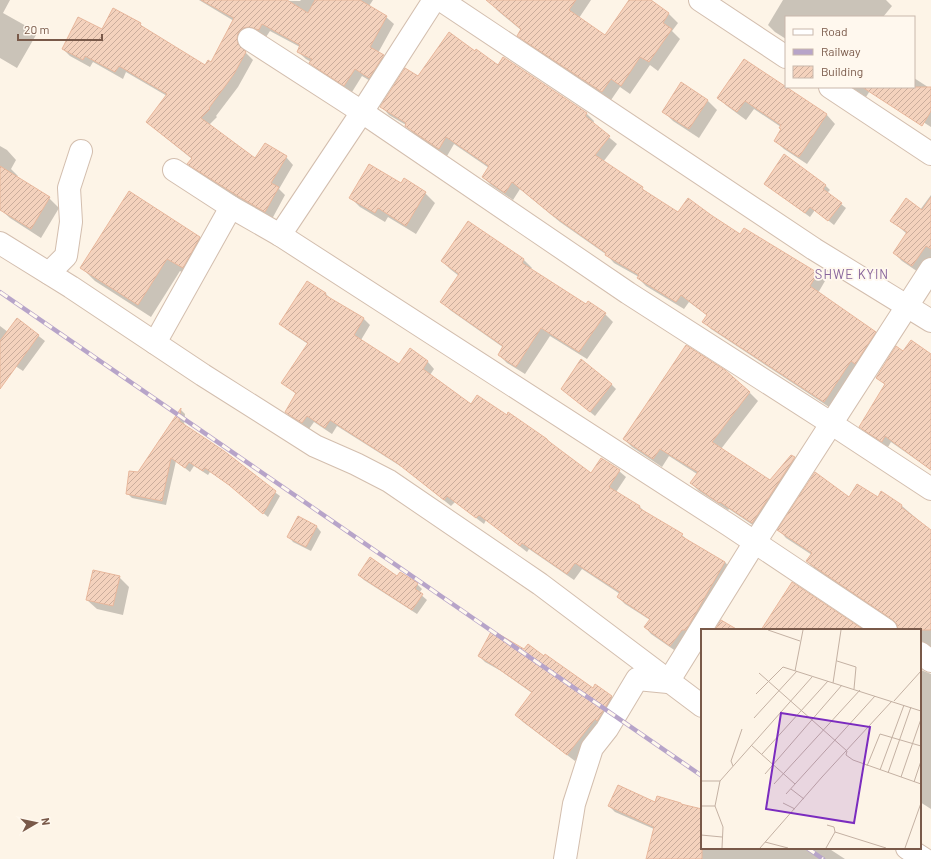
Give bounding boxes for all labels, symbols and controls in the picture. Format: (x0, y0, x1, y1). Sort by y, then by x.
scale bar (18, 16, 102, 42)
legend (785, 16, 915, 88)
text: 20 m (24, 22, 50, 36)
text: Road (821, 24, 848, 38)
text: Railway (821, 44, 861, 58)
text: Building (821, 64, 863, 78)
district label: SHWE KYIN (815, 266, 889, 282)
inset map (701, 629, 921, 849)
north arrow (16, 803, 56, 843)
text: N (39, 817, 53, 826)

